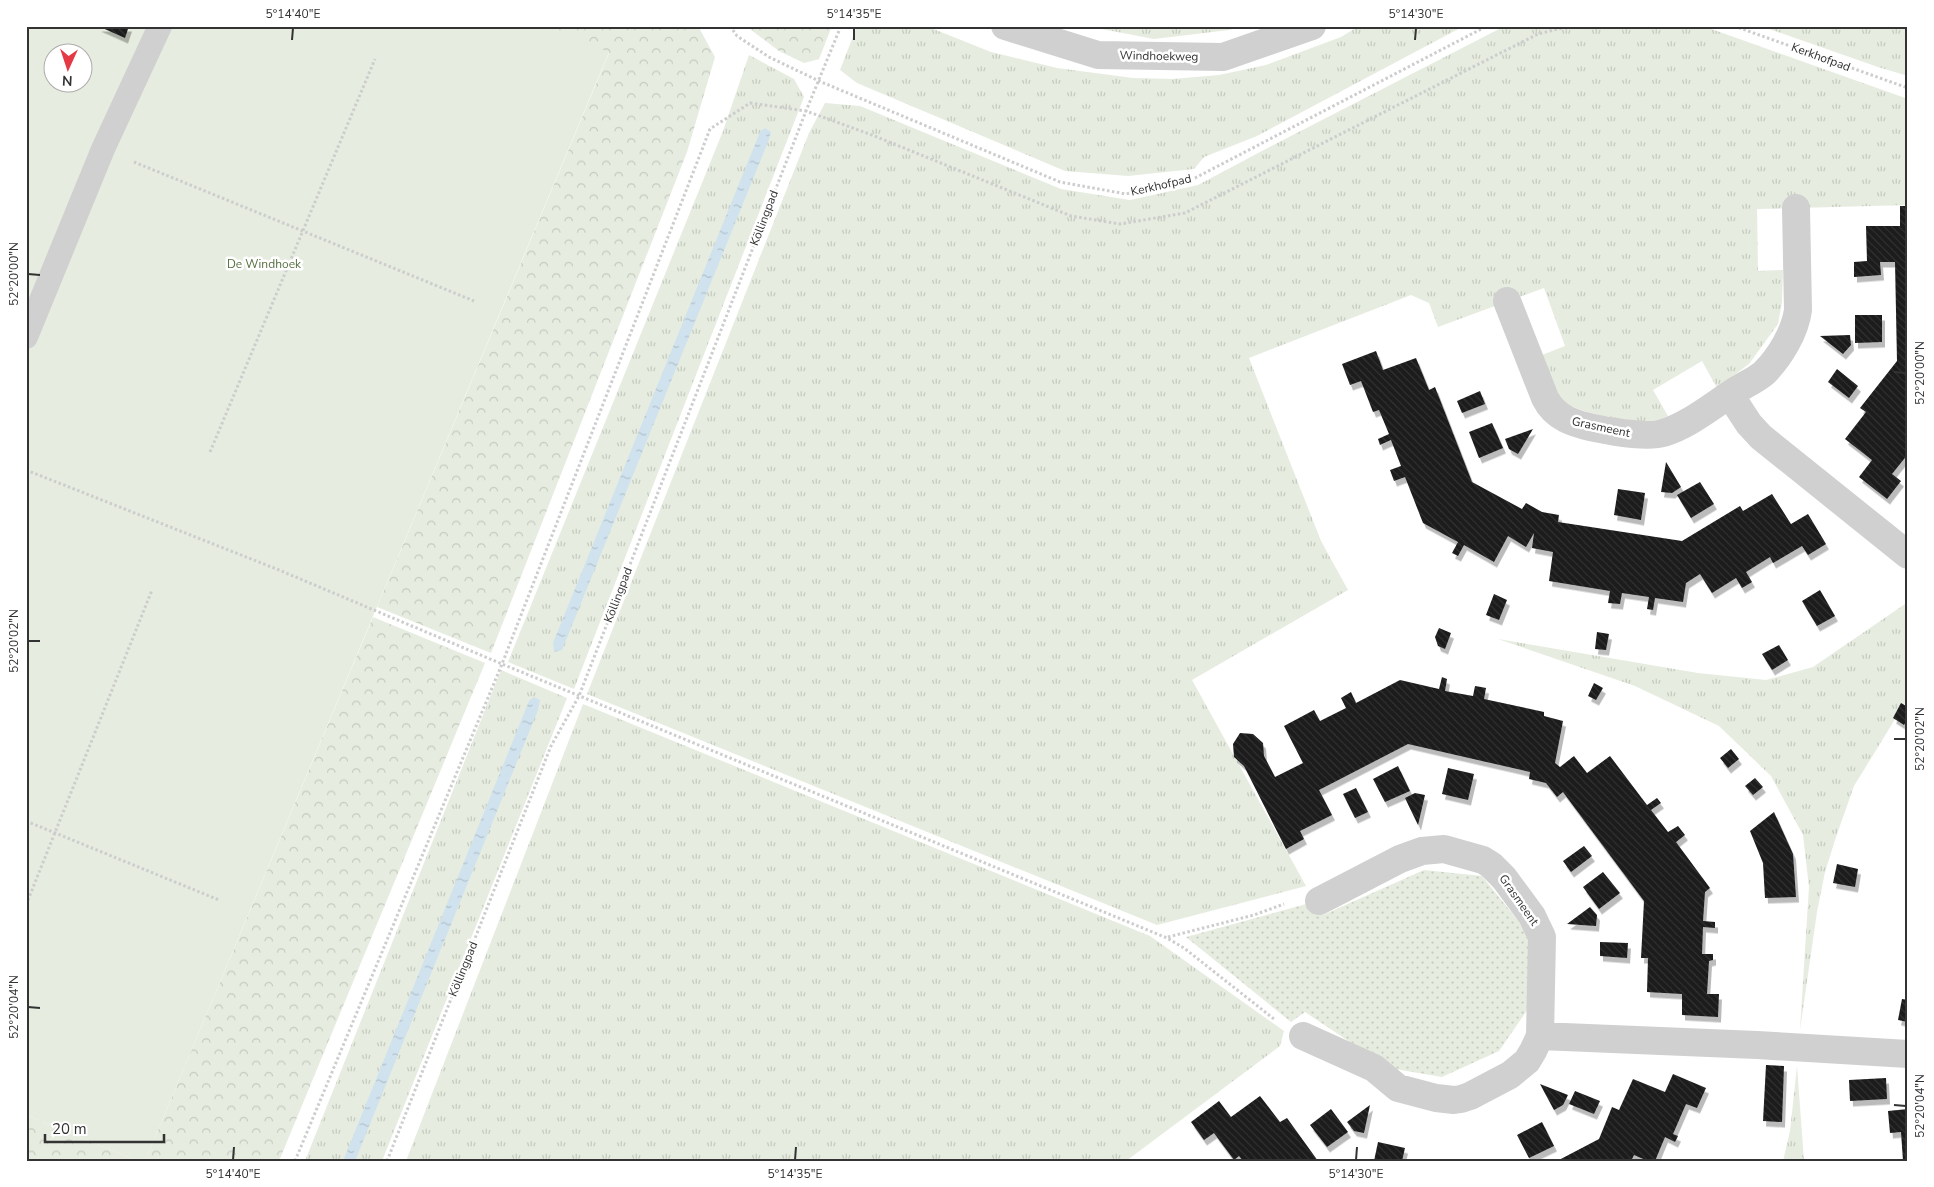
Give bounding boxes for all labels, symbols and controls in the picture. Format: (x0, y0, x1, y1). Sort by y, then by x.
text: 5°14'40"E (266, 6, 320, 22)
text: 5°14'35"E (827, 6, 881, 22)
text: 5°14'30"E (1389, 6, 1443, 22)
street label: Kerkhofpad (1789, 39, 1853, 75)
north arrow (42, 42, 92, 92)
street label: Windhoekweg (1119, 47, 1199, 65)
text: N (62, 71, 73, 90)
street label: Kerkhofpad (1129, 170, 1193, 200)
street label: Köllingpad (746, 188, 782, 248)
text: 52°20'00"N (6, 242, 22, 306)
park label: De Windhoek (227, 256, 302, 272)
text: 52°20'00"N (1912, 341, 1928, 405)
street label: Grasmeent (1570, 413, 1632, 441)
street label: Köllingpad (600, 565, 636, 625)
text: 52°20'02"N (6, 609, 22, 673)
text: 52°20'02"N (1912, 707, 1928, 771)
street label: Grasmeent (1495, 871, 1543, 929)
street label: Köllingpad (445, 939, 481, 999)
text: 52°20'04"N (6, 975, 22, 1039)
text: 52°20'04"N (1912, 1074, 1928, 1138)
scale bar (45, 1112, 164, 1144)
text: 20 m (52, 1119, 87, 1139)
text: 5°14'40"E (206, 1166, 260, 1182)
text: 5°14'35"E (768, 1166, 822, 1182)
text: 5°14'30"E (1329, 1166, 1383, 1182)

